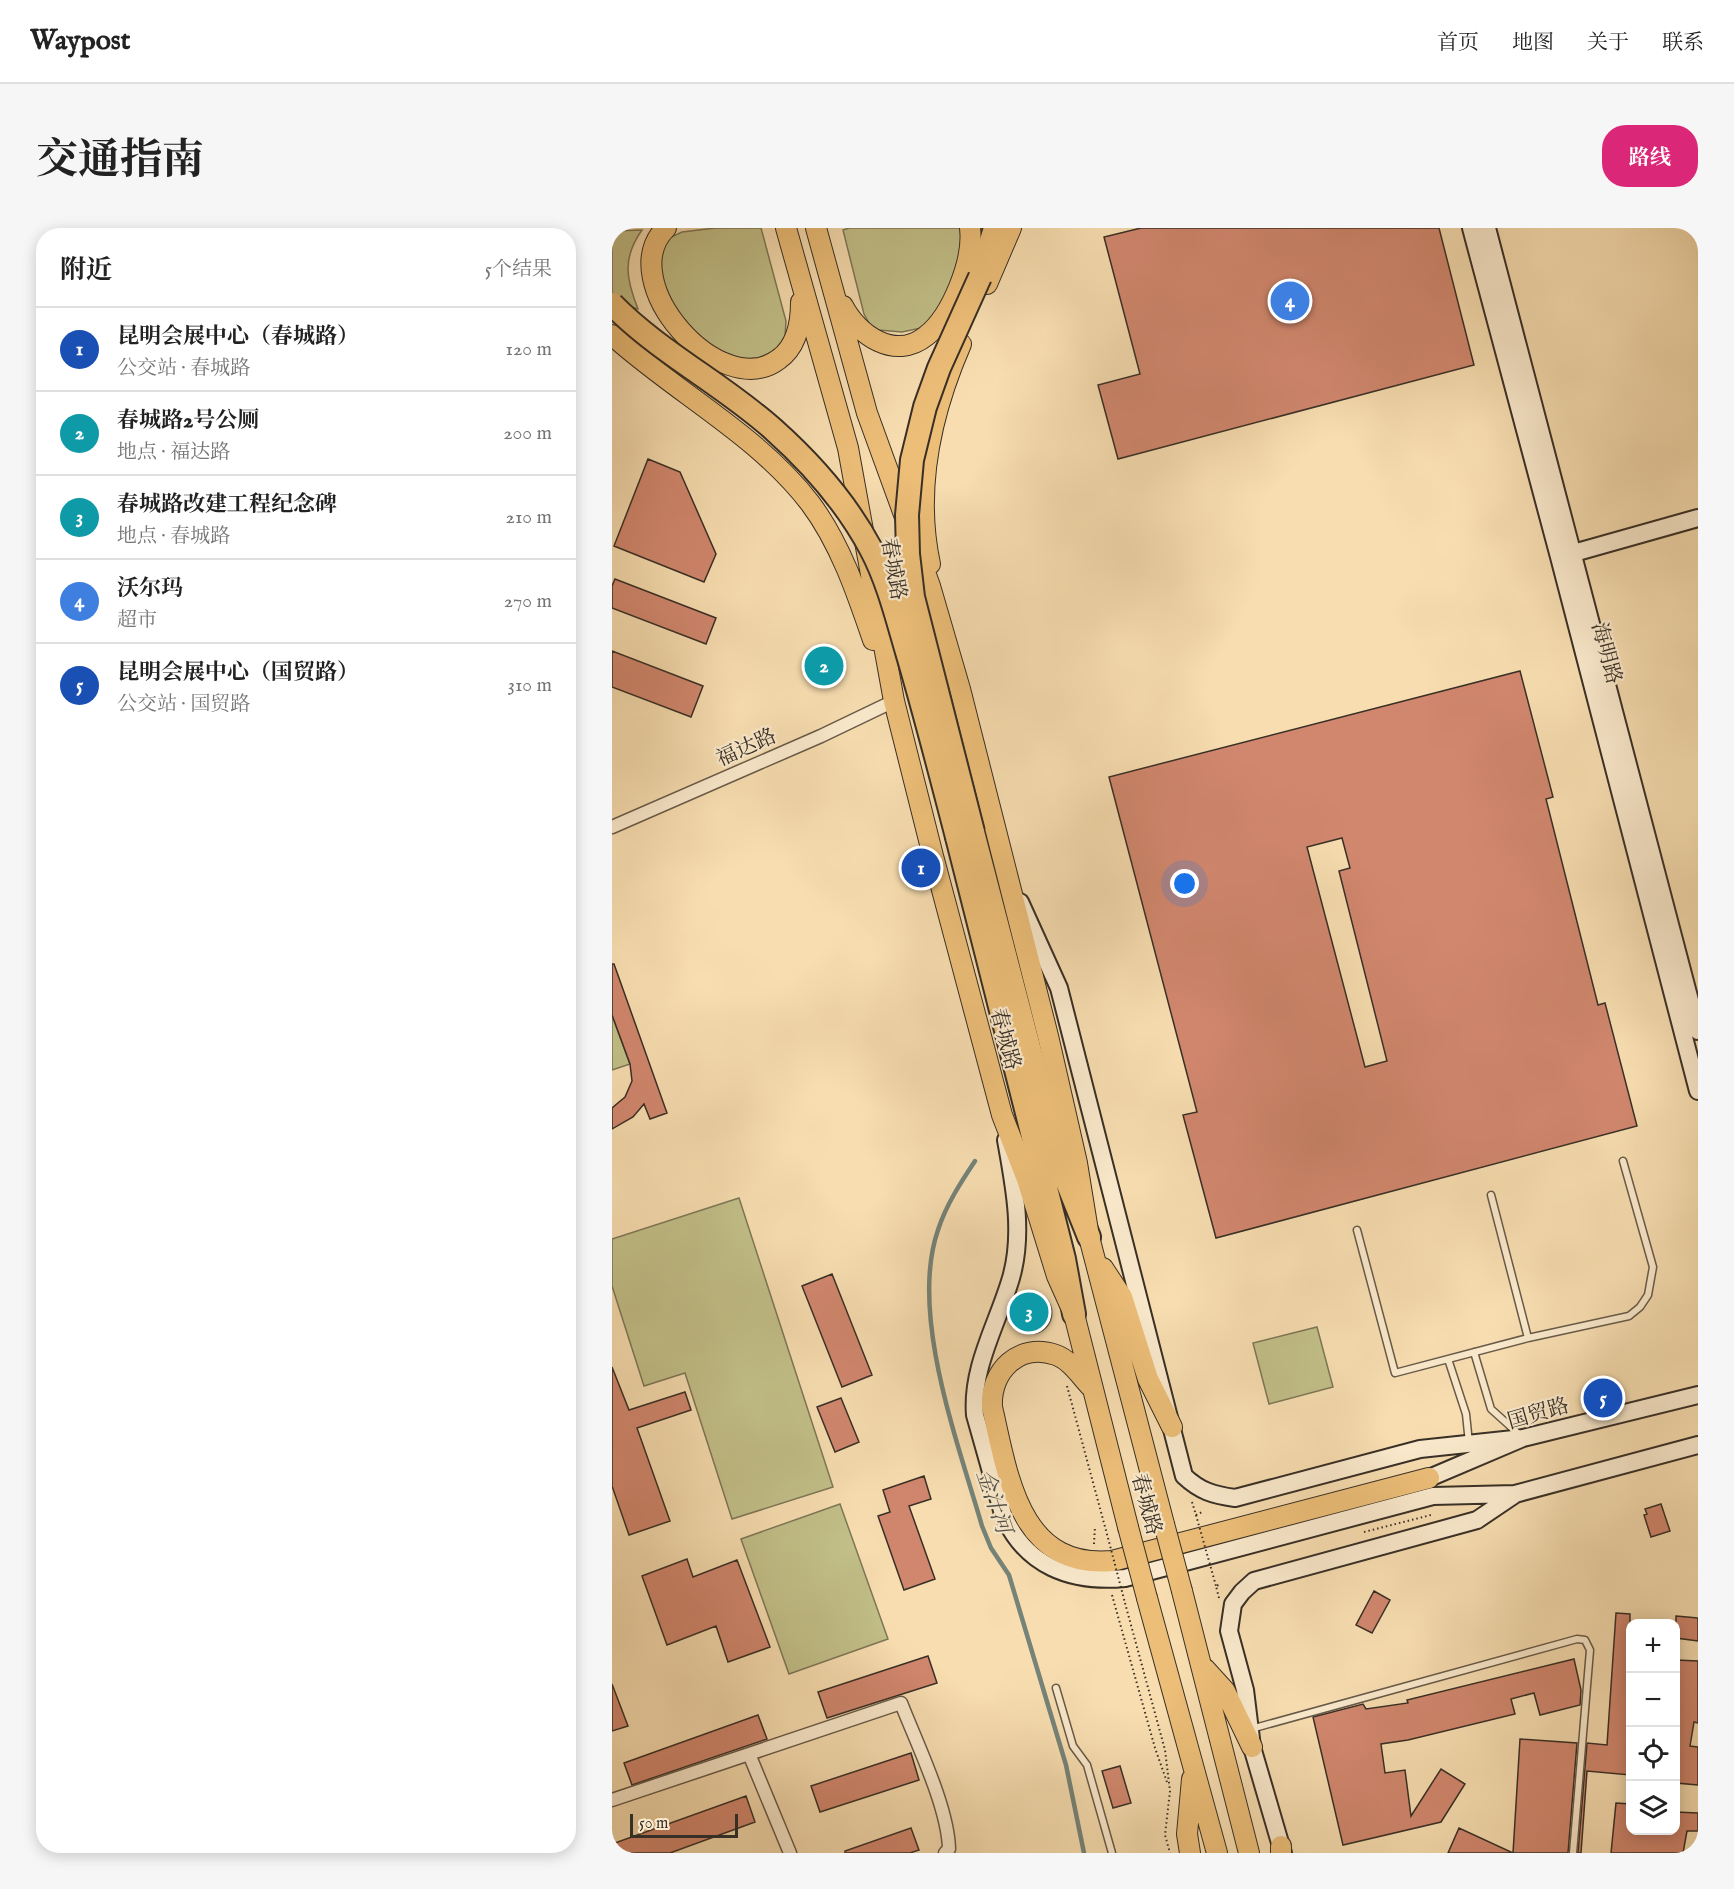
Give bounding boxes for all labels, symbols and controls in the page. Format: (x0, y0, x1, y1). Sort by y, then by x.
text: Waypost (30, 24, 130, 59)
text: 首页 (1437, 30, 1479, 57)
text: 地图 (1512, 30, 1554, 57)
text: 关于 (1587, 30, 1629, 57)
text: 联系 (1662, 30, 1704, 57)
button: 路线 (1602, 125, 1698, 187)
text: 交通指南 (36, 135, 204, 188)
text: 附近 (60, 254, 112, 287)
text: 5个结果 (485, 257, 552, 282)
pin: 4 (1270, 278, 1310, 324)
text: 昆明会展中心（春城路） (117, 323, 359, 351)
text: 1 (76, 337, 83, 362)
text: 120 m (506, 337, 552, 362)
text: 公交站 · 春城路 (117, 356, 250, 381)
text: 春城路2号公厕 (117, 407, 259, 435)
text: 2 (75, 421, 84, 446)
text: 200 m (503, 421, 552, 446)
text: 地点 · 福达路 (117, 440, 230, 465)
text: 春城路改建工程纪念碑 (117, 491, 337, 519)
text: 3 (76, 505, 83, 530)
text: 210 m (506, 505, 552, 530)
text: 地点 · 春城路 (117, 524, 230, 549)
street label: 春城路 (874, 536, 911, 603)
text: 沃尔玛 (117, 575, 183, 603)
text: 4 (75, 589, 84, 614)
text: 270 m (504, 589, 552, 614)
text: 超市 (117, 608, 157, 633)
street label: 海明路 (1584, 619, 1627, 687)
pin: 2 (804, 644, 844, 688)
text: 昆明会展中心（国贸路） (117, 659, 359, 687)
text: 5 (76, 673, 83, 698)
text: 310 m (508, 673, 552, 698)
text: 公交站 · 国贸路 (117, 692, 250, 717)
street label: 福达路 (712, 723, 781, 774)
pin: 1 (902, 846, 940, 890)
your location (1170, 869, 1199, 898)
street label: 春城路 (983, 1005, 1026, 1073)
pin: 3 (1010, 1290, 1048, 1334)
pin: 5 (1584, 1376, 1622, 1420)
street label: 国贸路 (1504, 1393, 1572, 1436)
water label: 金汁河 (969, 1466, 1018, 1541)
street label: 春城路 (1124, 1470, 1167, 1538)
map controls (1626, 1619, 1680, 1835)
button: + (1626, 1619, 1680, 1673)
button: − (1626, 1673, 1680, 1727)
button: locate (1626, 1727, 1680, 1781)
button: layers (1626, 1781, 1680, 1835)
scale bar (630, 1811, 738, 1838)
text: 50 m (639, 1814, 668, 1834)

